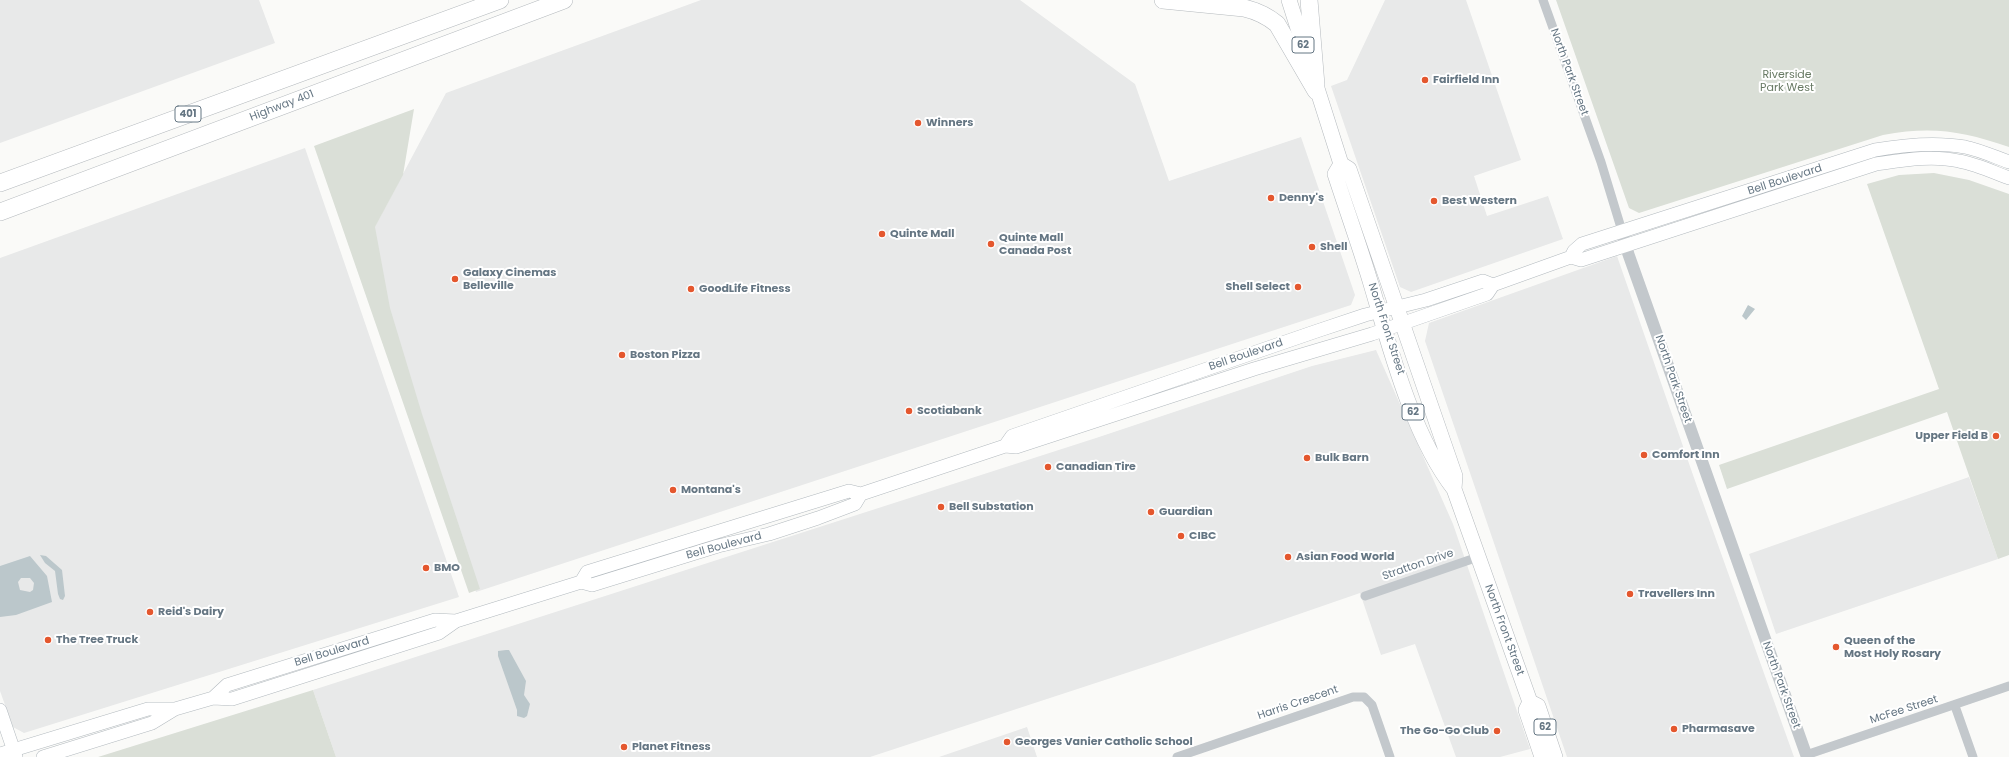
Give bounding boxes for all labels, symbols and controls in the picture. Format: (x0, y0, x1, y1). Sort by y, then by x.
street label: North Park Street (1547, 27, 1591, 117)
road number: 62 (1292, 37, 1314, 53)
park label: Riverside Park West (1760, 68, 1814, 94)
place label: Fairfield Inn (1433, 73, 1500, 87)
marker: Fairfield Inn (1420, 75, 1430, 85)
street label: Highway 401 (248, 88, 316, 124)
road number: 401 (175, 106, 201, 122)
place label: Winners (926, 116, 973, 130)
marker: Winners (913, 118, 923, 128)
street label: Bell Boulevard (1746, 162, 1824, 198)
place label: Denny's (1279, 191, 1324, 205)
marker: Denny's (1266, 193, 1276, 203)
place label: Best Western (1442, 194, 1517, 208)
marker: Best Western (1429, 196, 1439, 206)
place label: Quinte Mall (890, 227, 954, 241)
marker: Quinte Mall (877, 229, 887, 239)
place label: Quinte Mall Canada Post (999, 231, 1071, 257)
marker: Quinte Mall Canada Post (986, 239, 996, 249)
place label: Shell (1320, 240, 1347, 254)
marker: Shell (1307, 242, 1317, 252)
place label: Galaxy Cinemas Belleville (463, 266, 556, 292)
marker: Galaxy Cinemas Belleville (450, 274, 460, 284)
place label: Shell Select (1226, 280, 1290, 294)
street label: North Front Street (1365, 281, 1407, 377)
place label: GoodLife Fitness (699, 282, 791, 296)
marker: Shell Select (1293, 282, 1303, 292)
marker: GoodLife Fitness (686, 284, 696, 294)
street label: North Park Street (1652, 334, 1694, 424)
street label: Bell Boulevard (1207, 336, 1285, 374)
place label: Boston Pizza (630, 348, 700, 362)
marker: Boston Pizza (617, 350, 627, 360)
place label: Scotiabank (917, 404, 982, 418)
road number: 62 (1402, 404, 1424, 420)
marker: Scotiabank (904, 406, 914, 416)
place label: Upper Field B (1915, 429, 1988, 443)
marker: Upper Field B (1991, 431, 2001, 441)
place label: Comfort Inn (1652, 448, 1720, 462)
marker: Comfort Inn (1639, 450, 1649, 460)
place label: Bulk Barn (1315, 451, 1369, 465)
marker: Bulk Barn (1302, 453, 1312, 463)
place label: Canadian Tire (1056, 460, 1136, 474)
marker: Canadian Tire (1043, 462, 1053, 472)
place label: Montana's (681, 483, 741, 497)
marker: Montana's (668, 485, 678, 495)
place label: Bell Substation (949, 500, 1034, 514)
marker: Bell Substation (936, 502, 946, 512)
place label: Guardian (1159, 505, 1213, 519)
marker: Guardian (1146, 507, 1156, 517)
place label: CIBC (1189, 529, 1216, 543)
street label: Bell Boulevard (685, 530, 763, 562)
marker: CIBC (1176, 531, 1186, 541)
street label: Stratton Drive (1381, 547, 1455, 583)
place label: Asian Food World (1296, 550, 1395, 564)
marker: Asian Food World (1283, 552, 1293, 562)
place label: BMO (434, 561, 460, 575)
marker: BMO (421, 563, 431, 573)
street label: North Front Street (1481, 583, 1527, 677)
place label: Travellers Inn (1638, 587, 1715, 601)
marker: Travellers Inn (1625, 589, 1635, 599)
place label: Reid's Dairy (158, 605, 224, 619)
marker: Reid's Dairy (145, 607, 155, 617)
place label: The Tree Truck (56, 633, 138, 647)
street label: Bell Boulevard (293, 634, 371, 670)
place label: Queen of the Most Holy Rosary (1844, 634, 1941, 660)
marker: The Tree Truck (43, 635, 53, 645)
street label: North Park Street (1759, 640, 1803, 730)
marker: Queen of the Most Holy Rosary (1831, 642, 1841, 652)
street label: Harris Crescent (1256, 683, 1340, 723)
street label: McFee Street (1868, 693, 1940, 727)
road number: 62 (1534, 719, 1556, 735)
place label: Pharmasave (1682, 722, 1755, 736)
place label: The Go-Go Club (1400, 724, 1489, 738)
marker: Pharmasave (1669, 724, 1679, 734)
marker: The Go-Go Club (1492, 726, 1502, 736)
place label: Georges Vanier Catholic School (1015, 735, 1193, 749)
marker: Georges Vanier Catholic School (1002, 737, 1012, 747)
place label: Planet Fitness (632, 740, 711, 754)
marker: Planet Fitness (619, 742, 629, 752)

